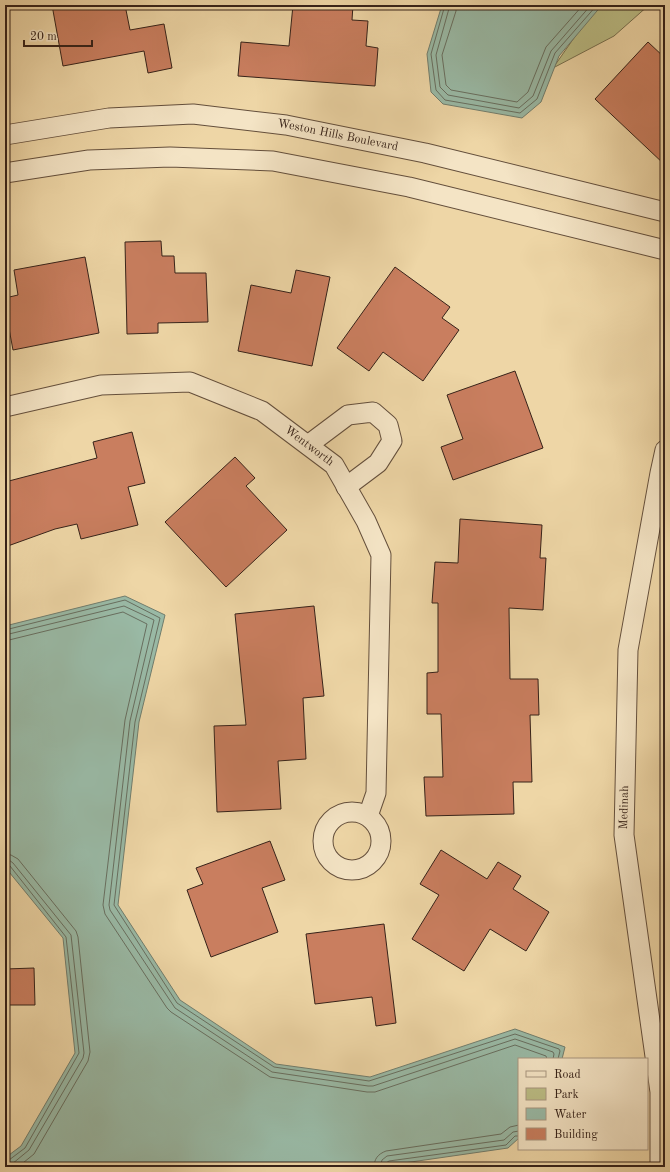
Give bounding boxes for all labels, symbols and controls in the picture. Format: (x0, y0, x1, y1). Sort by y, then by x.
scale bar (24, 22, 92, 48)
text: 20 m (30, 31, 57, 43)
street label: Weston Hills Boulevard (277, 118, 399, 153)
street label: Wentworth (282, 424, 336, 469)
street label: Medinah (618, 785, 631, 830)
legend (518, 1058, 648, 1150)
text: Road (554, 1069, 581, 1081)
text: Park (554, 1089, 579, 1101)
text: Water (554, 1109, 587, 1121)
text: Building (554, 1129, 598, 1141)

